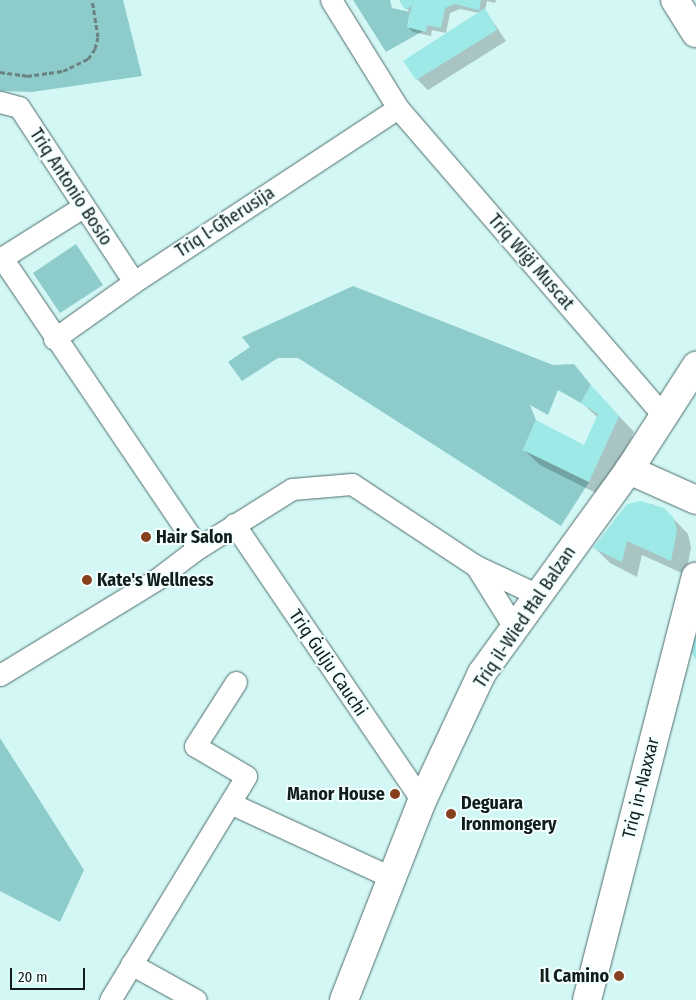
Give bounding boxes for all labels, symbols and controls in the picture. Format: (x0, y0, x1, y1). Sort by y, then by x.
street label: Triq Antonio Bosio (25, 124, 117, 250)
street label: Triq l-Għerusija (171, 182, 279, 262)
street label: Triq Wiġi Muscat (484, 210, 578, 314)
place label: Hair Salon (156, 526, 233, 548)
marker: Hair Salon (140, 531, 152, 543)
street label: Triq il-Wied Ħal Balzan (470, 542, 580, 692)
place label: Kate's Wellness (97, 569, 214, 591)
marker: Kate's Wellness (81, 574, 93, 586)
street label: Triq Ġulju Cauchi (284, 606, 372, 720)
street label: Triq in-Naxxar (618, 735, 664, 841)
place label: Manor House (287, 783, 385, 805)
marker: Manor House (389, 788, 401, 800)
place label: Deguara Ironmongery (461, 793, 557, 836)
marker: Deguara Ironmongery (445, 808, 457, 820)
scale bar (12, 958, 88, 990)
place label: Il Camino (540, 965, 609, 987)
text: 20 m (18, 968, 48, 986)
marker: Il Camino (613, 970, 625, 982)

